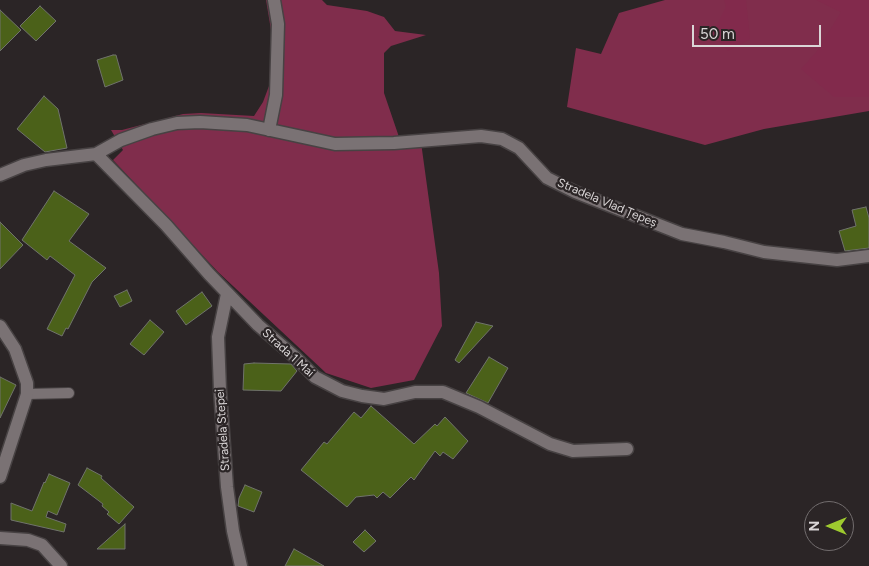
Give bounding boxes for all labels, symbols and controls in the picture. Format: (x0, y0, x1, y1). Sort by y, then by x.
scale bar (694, 15, 823, 47)
text: 50 m (700, 25, 735, 43)
street label: Stradela Vlad Țepeș (555, 176, 659, 230)
street label: Strada 1 Mai (259, 326, 317, 380)
street label: Stradela Stepei (213, 388, 233, 472)
north arrow (804, 501, 854, 551)
text: N (806, 521, 823, 531)

